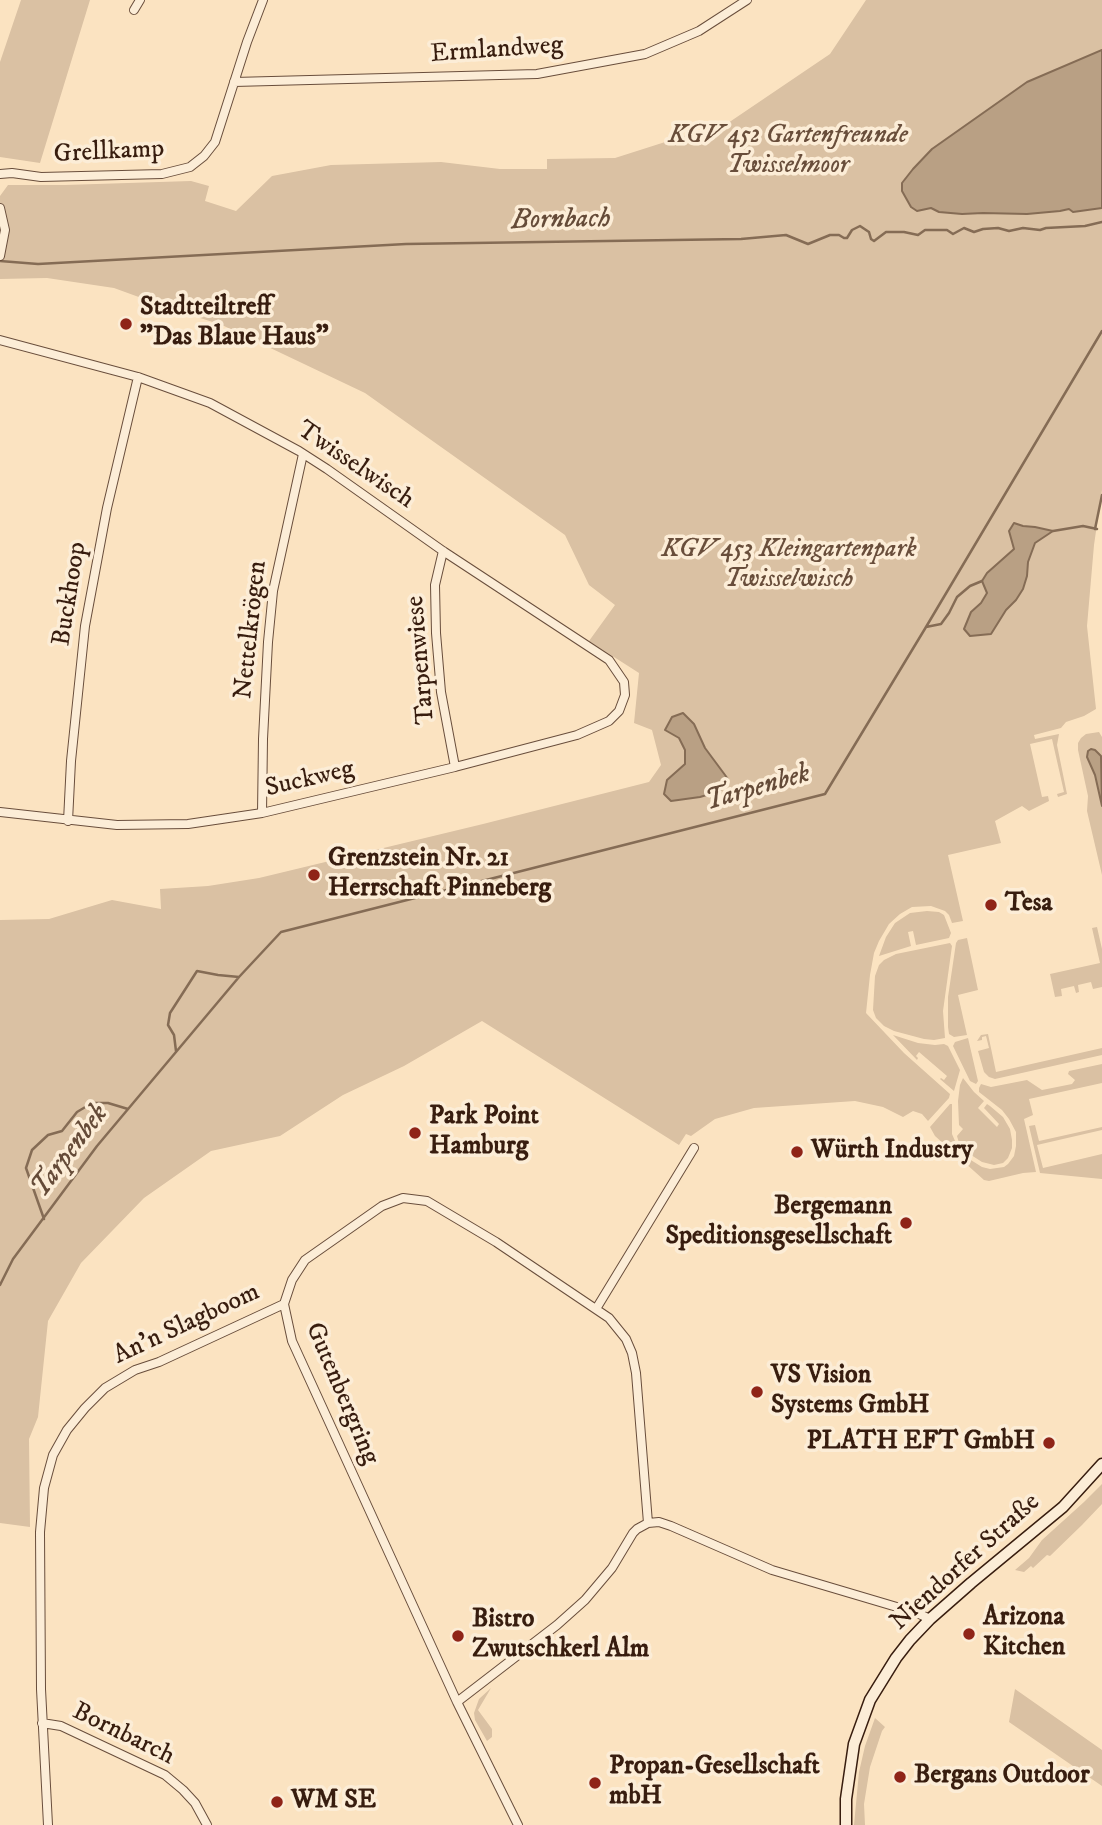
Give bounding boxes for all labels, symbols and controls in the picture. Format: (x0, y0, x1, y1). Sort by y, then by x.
street label: Ermlandweg (430, 31, 564, 71)
park label: KGV 452 Gartenfreunde Twisselmoor (668, 121, 908, 182)
street label: Grellkamp (53, 135, 165, 171)
water label: Bornbach (511, 203, 611, 239)
place label: Stadtteiltreff "Das Blaue Haus" (140, 293, 329, 354)
marker: Stadtteiltreff "Das Blaue Haus" (118, 316, 134, 332)
street label: Twisselwisch (290, 415, 420, 517)
park label: KGV 453 Kleingartenpark Twisselwisch (661, 535, 917, 596)
street label: Buckhoop (47, 540, 95, 648)
street label: Nettelkrögen (229, 559, 275, 701)
street label: Tarpenwiese (401, 594, 443, 726)
street label: Suckweg (263, 755, 357, 805)
water label: Tarpenbek (702, 758, 814, 820)
place label: Grenzstein Nr. 21 Herrschaft Pinneberg (328, 844, 551, 906)
marker: Grenzstein Nr. 21 Herrschaft Pinneberg (306, 867, 322, 883)
place label: Tesa (1005, 889, 1053, 921)
marker: Tesa (983, 897, 999, 913)
water label: Tarpenbek (25, 1099, 117, 1205)
place label: Park Point Hamburg (429, 1102, 539, 1164)
marker: Park Point Hamburg (407, 1125, 423, 1141)
place label: Würth Industry (811, 1136, 973, 1168)
marker: Würth Industry (789, 1144, 805, 1160)
place label: Bergemann Speditionsgesellschaft (665, 1192, 892, 1254)
marker: Bergemann Speditionsgesellschaft (898, 1215, 914, 1231)
street label: An'n Slagboom (109, 1278, 265, 1372)
street label: Gutenbergring (297, 1318, 385, 1470)
place label: VS Vision Systems GmbH (771, 1361, 930, 1422)
marker: VS Vision Systems GmbH (749, 1384, 765, 1400)
place label: PLATH EFT GmbH (806, 1427, 1035, 1459)
marker: PLATH EFT GmbH (1041, 1435, 1057, 1451)
street label: Niendorfer Straße (885, 1488, 1047, 1638)
place label: Arizona Kitchen (983, 1603, 1065, 1664)
place label: Bistro Zwutschkerl Alm (472, 1605, 649, 1666)
marker: Arizona Kitchen (961, 1626, 977, 1642)
marker: Bistro Zwutschkerl Alm (450, 1628, 466, 1644)
street label: Bornbarch (67, 1697, 179, 1773)
place label: Propan-Gesellschaft mbH (609, 1752, 820, 1814)
place label: Bergans Outdoor (914, 1761, 1090, 1793)
marker: Bergans Outdoor (892, 1769, 908, 1785)
marker: Propan-Gesellschaft mbH (587, 1775, 603, 1791)
place label: WM SE (291, 1786, 376, 1818)
marker: WM SE (269, 1794, 285, 1810)

